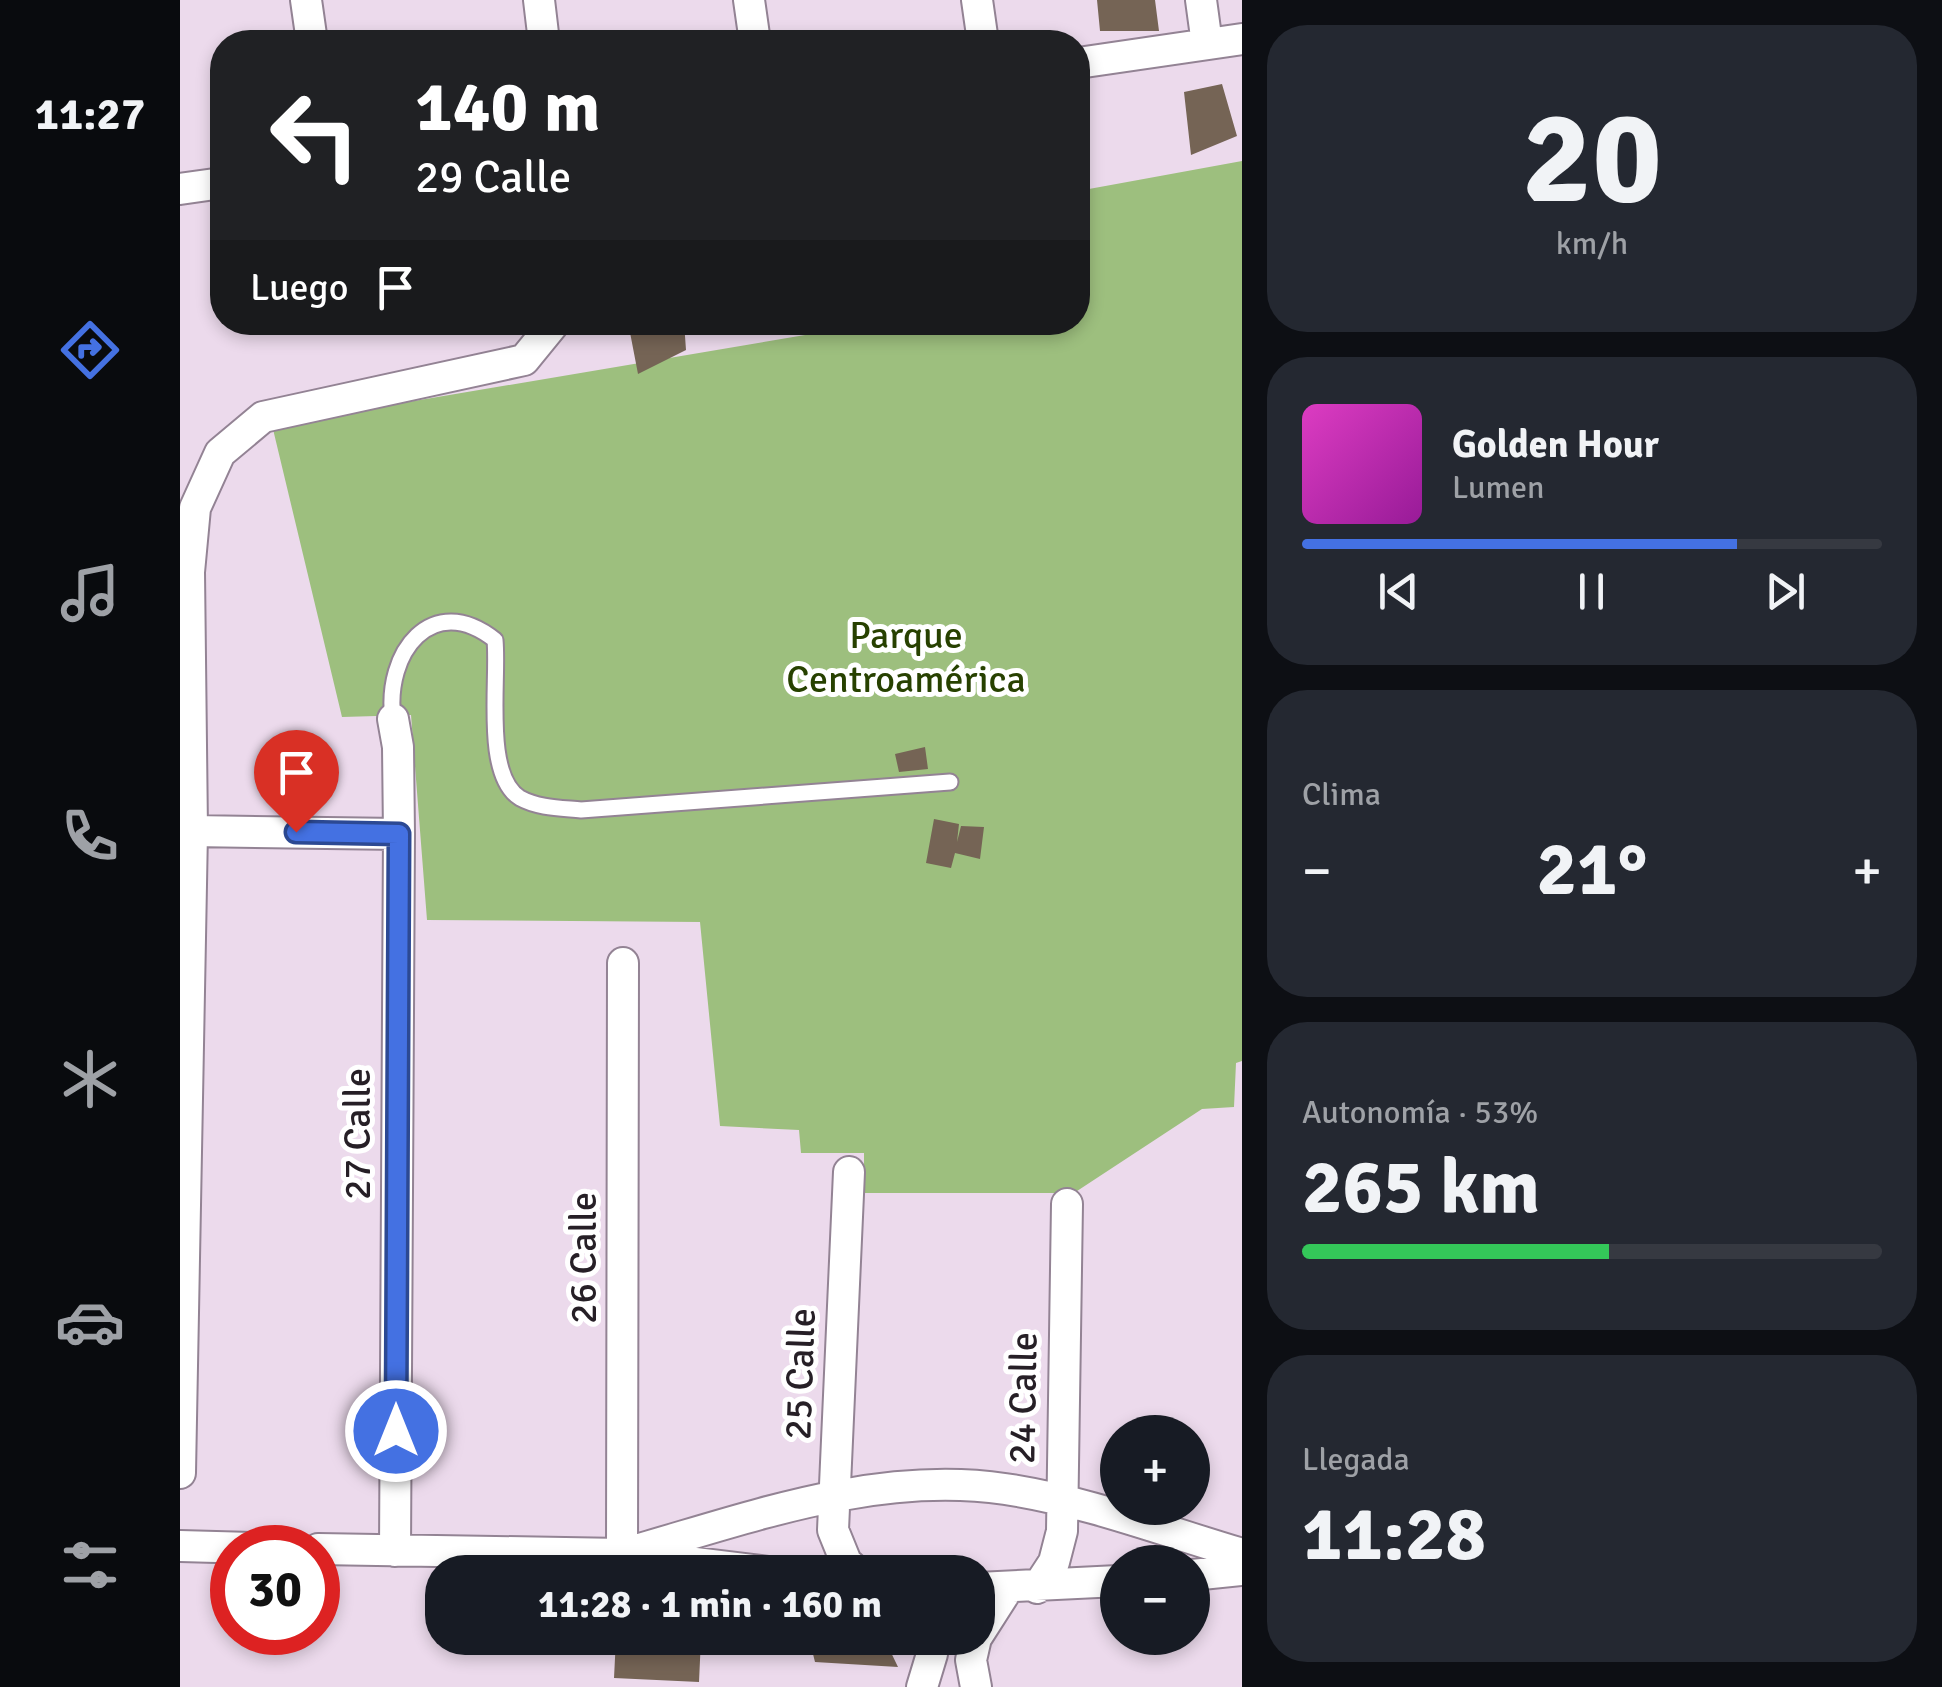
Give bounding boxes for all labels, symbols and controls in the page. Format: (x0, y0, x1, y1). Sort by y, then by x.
text: 140 m (415, 64, 600, 150)
icon: left (250, 70, 380, 200)
text: 20 (1522, 79, 1662, 239)
text: 11:27 (35, 87, 145, 142)
text: 29 Calle (415, 150, 571, 205)
text: km/h (1556, 224, 1628, 263)
icon: arrive (368, 260, 423, 315)
text: Luego (250, 264, 348, 311)
icon: directions (55, 315, 125, 385)
text: Golden Hour (1452, 421, 1659, 468)
text: Lumen (1452, 468, 1544, 507)
icon: music (55, 558, 125, 628)
icon: previous (1371, 564, 1426, 619)
icon: pause (1564, 564, 1619, 619)
icon: next (1758, 564, 1813, 619)
park label: Parque Centroamérica (786, 612, 1026, 703)
pin (254, 730, 339, 833)
icon: arrive (269, 745, 324, 800)
text: Clima (1302, 775, 1381, 814)
icon: phone (55, 801, 125, 871)
text: 21° (1537, 823, 1648, 916)
text: − (1302, 837, 1332, 905)
text: + (1852, 837, 1882, 905)
icon: climate (55, 1044, 125, 1114)
street label: 27 Calle (334, 1068, 381, 1200)
text: Autonomía · 53% (1302, 1093, 1538, 1132)
text: 265 km (1302, 1141, 1540, 1234)
street label: 26 Calle (560, 1192, 607, 1324)
icon: car (55, 1287, 125, 1357)
street label: 25 Calle (774, 1307, 826, 1441)
street label: 24 Calle (998, 1332, 1048, 1464)
position arrow (344, 1379, 448, 1483)
map controls (1100, 1415, 1210, 1655)
button: + (1100, 1415, 1210, 1525)
text: Llegada (1302, 1440, 1410, 1479)
text: 11:28 (1302, 1488, 1486, 1581)
speed limit sign: 30 (210, 1525, 340, 1655)
icon: filters (55, 1530, 125, 1600)
button: − (1100, 1545, 1210, 1655)
text: 11:28 · 1 min · 160 m (538, 1581, 882, 1628)

